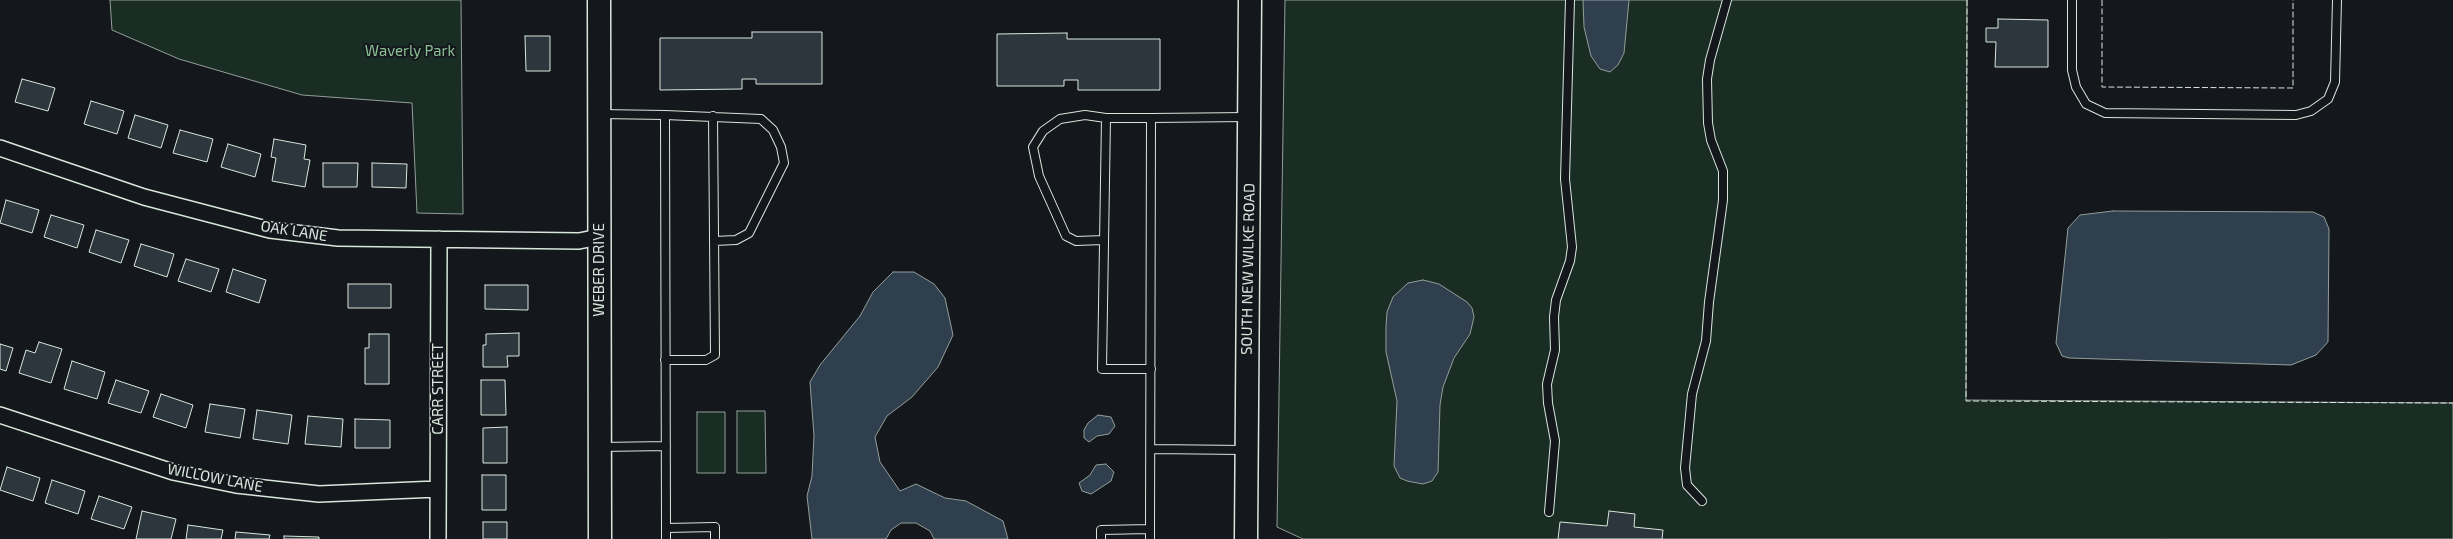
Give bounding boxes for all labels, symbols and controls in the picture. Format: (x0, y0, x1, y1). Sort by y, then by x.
park label: Waverly Park (365, 42, 455, 60)
street label: SOUTH NEW WILKE ROAD (1238, 183, 1258, 355)
street label: OAK LANE (259, 217, 329, 245)
street label: WEBER DRIVE (590, 223, 608, 317)
street label: CARR STREET (429, 343, 447, 435)
street label: WILLOW LANE (166, 460, 264, 496)

